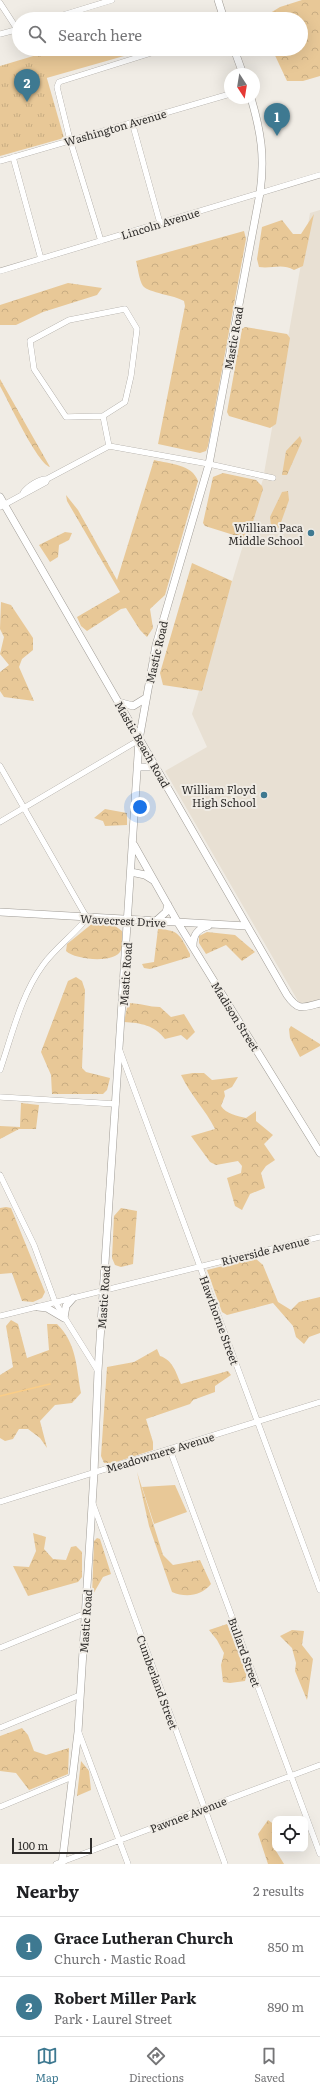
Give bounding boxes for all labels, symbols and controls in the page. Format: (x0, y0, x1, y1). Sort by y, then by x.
search box (12, 12, 308, 56)
icon: search (26, 23, 48, 45)
text: Search here (58, 23, 142, 46)
north arrow (224, 68, 260, 104)
pin: 2 (14, 69, 40, 102)
pin: 1 (264, 103, 290, 136)
street label: Washington Avenue (62, 105, 168, 149)
street label: Lincoln Avenue (119, 203, 202, 243)
street label: Mastic Road (220, 305, 246, 371)
place label: William Paca Middle School (228, 519, 303, 548)
marker: William Paca Middle School (306, 528, 316, 538)
street label: Mastic Road (141, 619, 171, 685)
street label: Mastic Beach Road (112, 698, 174, 791)
place label: William Floyd High School (182, 781, 256, 810)
marker: William Floyd High School (259, 790, 269, 800)
your location (130, 797, 150, 817)
street label: Wavecrest Drive (80, 910, 167, 930)
street label: Mastic Road (115, 941, 135, 1006)
street label: Madison Street (208, 978, 264, 1054)
street label: Riverside Avenue (219, 1231, 311, 1269)
street label: Mastic Road (93, 1264, 113, 1329)
street label: Hawthorne Street (196, 1273, 244, 1367)
street label: Meadowmere Avenue (104, 1428, 216, 1476)
street label: Mastic Road (75, 1588, 95, 1653)
street label: Bullard Street (225, 1615, 265, 1690)
street label: Cumberland Street (134, 1633, 183, 1732)
street label: Pawnee Avenue (147, 1792, 229, 1836)
map controls (272, 1816, 308, 1852)
button: locate (272, 1816, 308, 1852)
scale bar (12, 1836, 92, 1855)
text: 100 m (18, 1837, 48, 1853)
text: Nearby (16, 1878, 79, 1903)
text: 2 results (253, 1881, 304, 1900)
text: Grace Lutheran Church (54, 1926, 233, 1949)
text: 1 (26, 1937, 32, 1956)
text: 850 m (268, 1937, 304, 1956)
text: Church · Mastic Road (54, 1949, 186, 1968)
text: Robert Miller Park (54, 1986, 196, 2009)
text: 2 (26, 1997, 32, 2016)
text: 890 m (267, 1997, 304, 2016)
text: Park · Laurel Street (54, 2009, 172, 2028)
tab: Map (35, 2045, 59, 2085)
tab: Directions (129, 2045, 184, 2085)
tab: Saved (254, 2045, 285, 2085)

